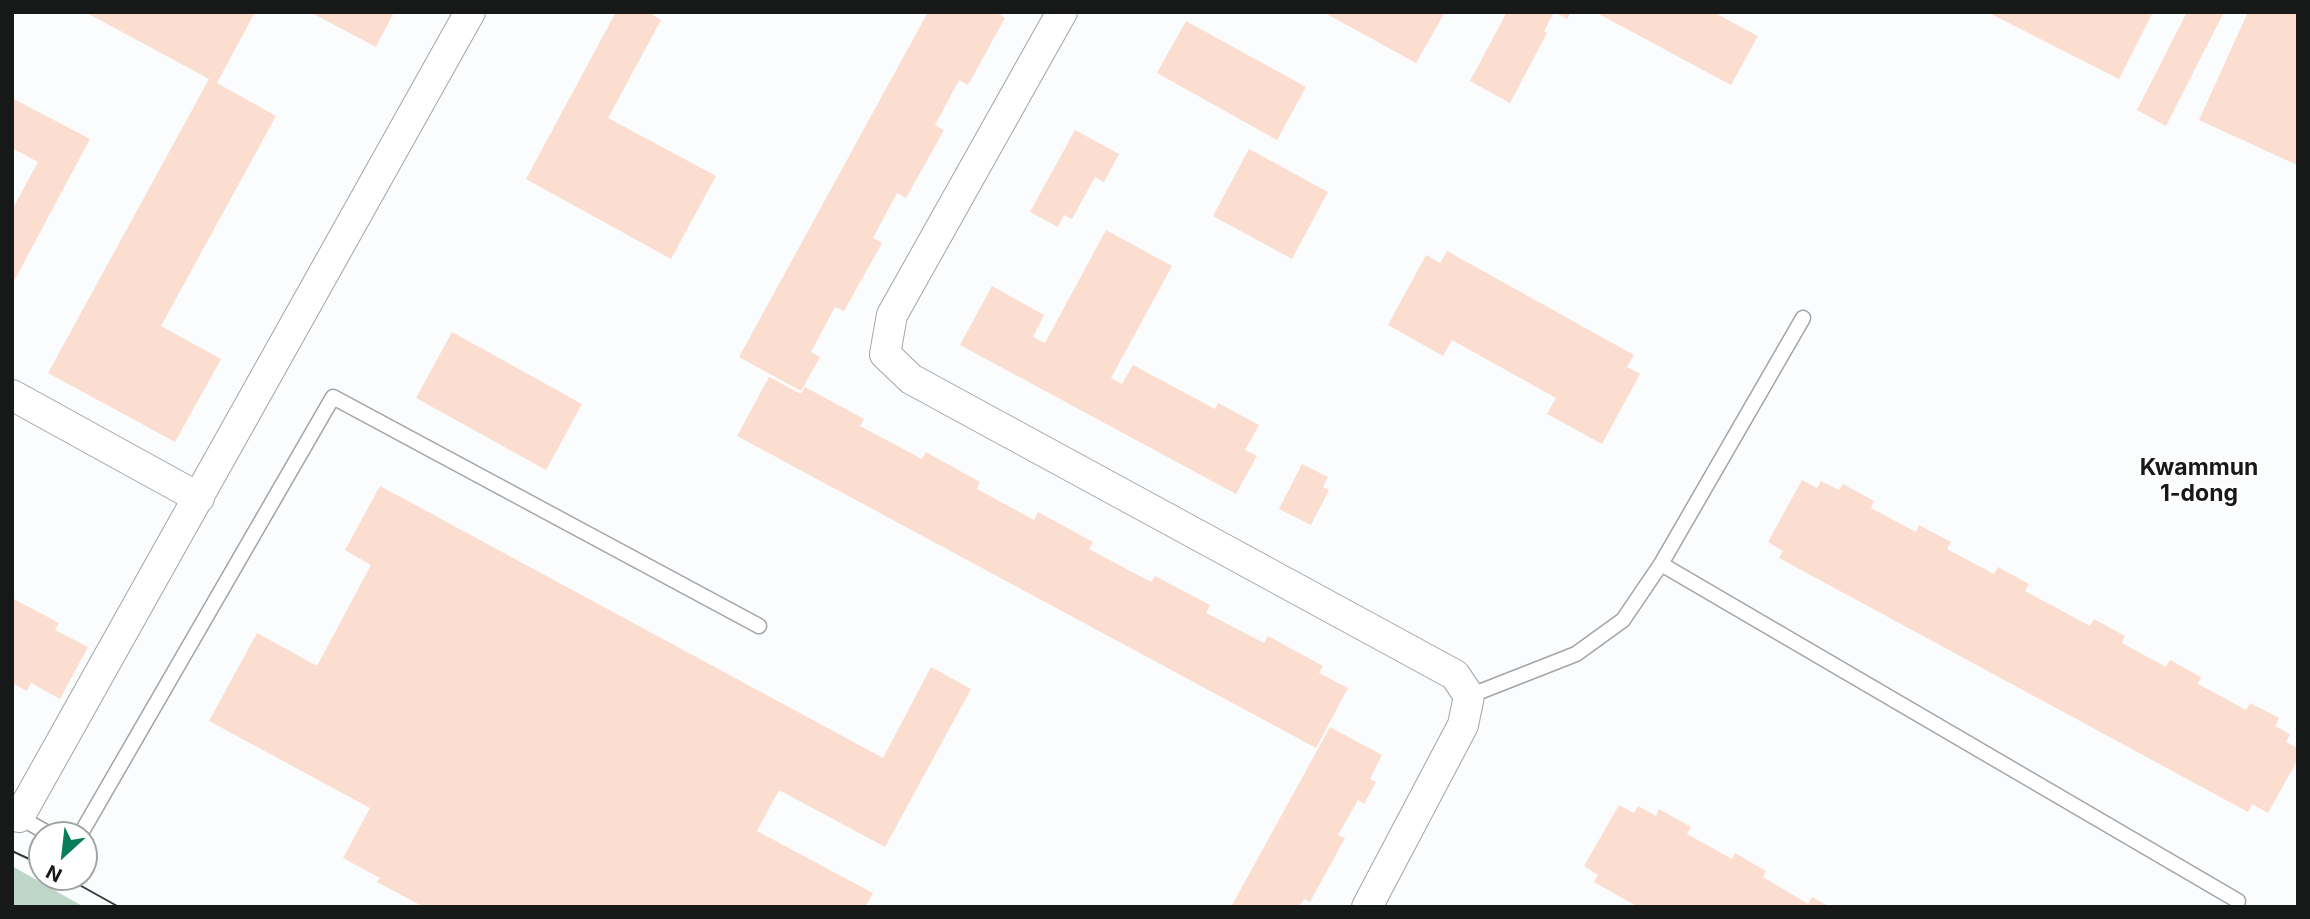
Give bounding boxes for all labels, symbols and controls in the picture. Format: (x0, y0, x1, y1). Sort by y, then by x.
district label: Kwammun 1-dong (2140, 454, 2258, 508)
north arrow (28, 821, 98, 891)
text: N (42, 860, 66, 887)

